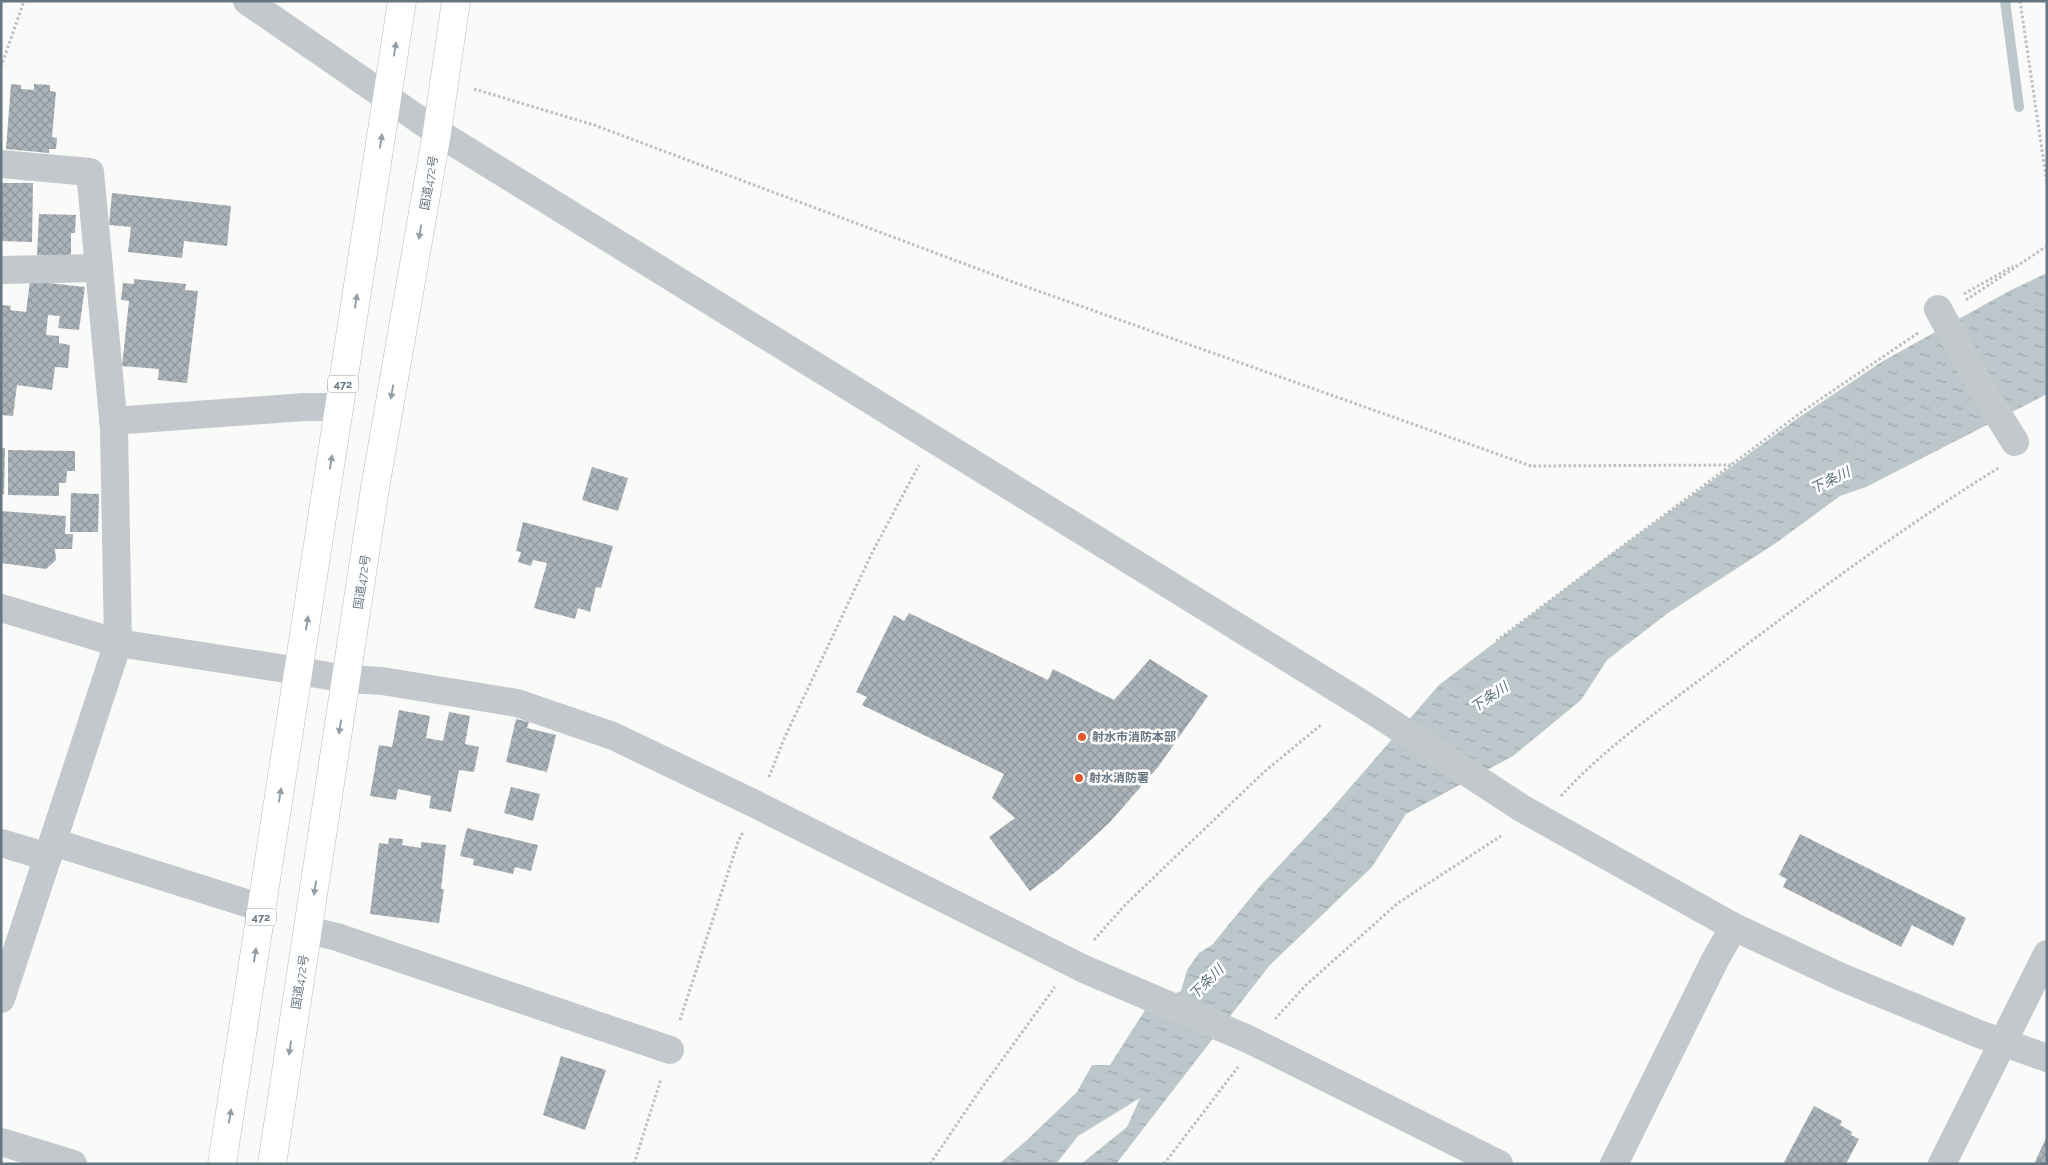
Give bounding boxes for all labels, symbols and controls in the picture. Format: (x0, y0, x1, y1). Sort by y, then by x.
one-way arrow (391, 41, 399, 57)
one-way arrow (377, 132, 385, 148)
street label: 国道472号 (417, 155, 441, 211)
one-way arrow (416, 224, 424, 240)
one-way arrow (352, 293, 360, 309)
road number: 472 (328, 376, 358, 392)
one-way arrow (388, 384, 396, 400)
one-way arrow (328, 454, 336, 470)
water label: 下条川 (1808, 463, 1854, 496)
street label: 国道472号 (351, 554, 373, 610)
one-way arrow (303, 614, 311, 630)
water label: 下条川 (1467, 678, 1513, 715)
one-way arrow (335, 719, 343, 735)
place label: 射水市消防本部 (1092, 730, 1176, 744)
marker: 射水市消防本部 (1076, 731, 1088, 743)
place label: 射水消防署 (1089, 771, 1149, 785)
marker: 射水消防署 (1073, 772, 1085, 784)
one-way arrow (276, 786, 284, 802)
one-way arrow (311, 880, 319, 896)
road number: 472 (246, 909, 276, 926)
one-way arrow (251, 947, 259, 963)
street label: 国道472号 (289, 954, 311, 1010)
water label: 下条川 (1185, 960, 1228, 1003)
one-way arrow (286, 1041, 294, 1057)
one-way arrow (226, 1107, 234, 1123)

